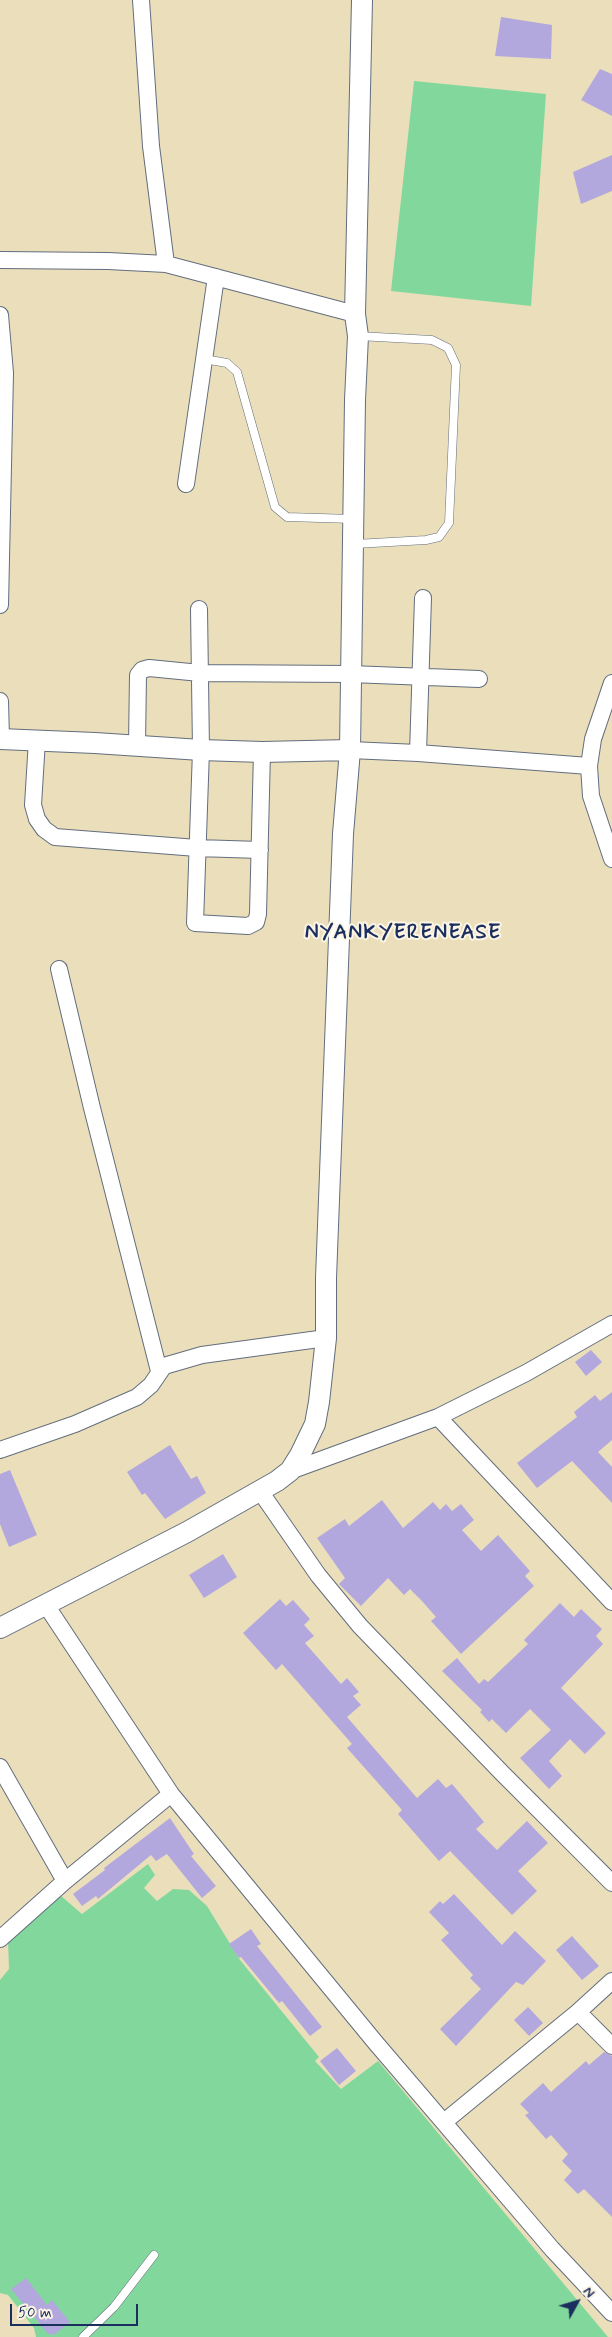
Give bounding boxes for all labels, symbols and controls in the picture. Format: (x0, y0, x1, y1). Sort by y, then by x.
district label: NYANKYERENEASE (303, 921, 503, 947)
north arrow (552, 2277, 602, 2327)
text: N (579, 2283, 599, 2302)
scale bar (12, 2294, 140, 2326)
text: 50 m (18, 2303, 52, 2323)

